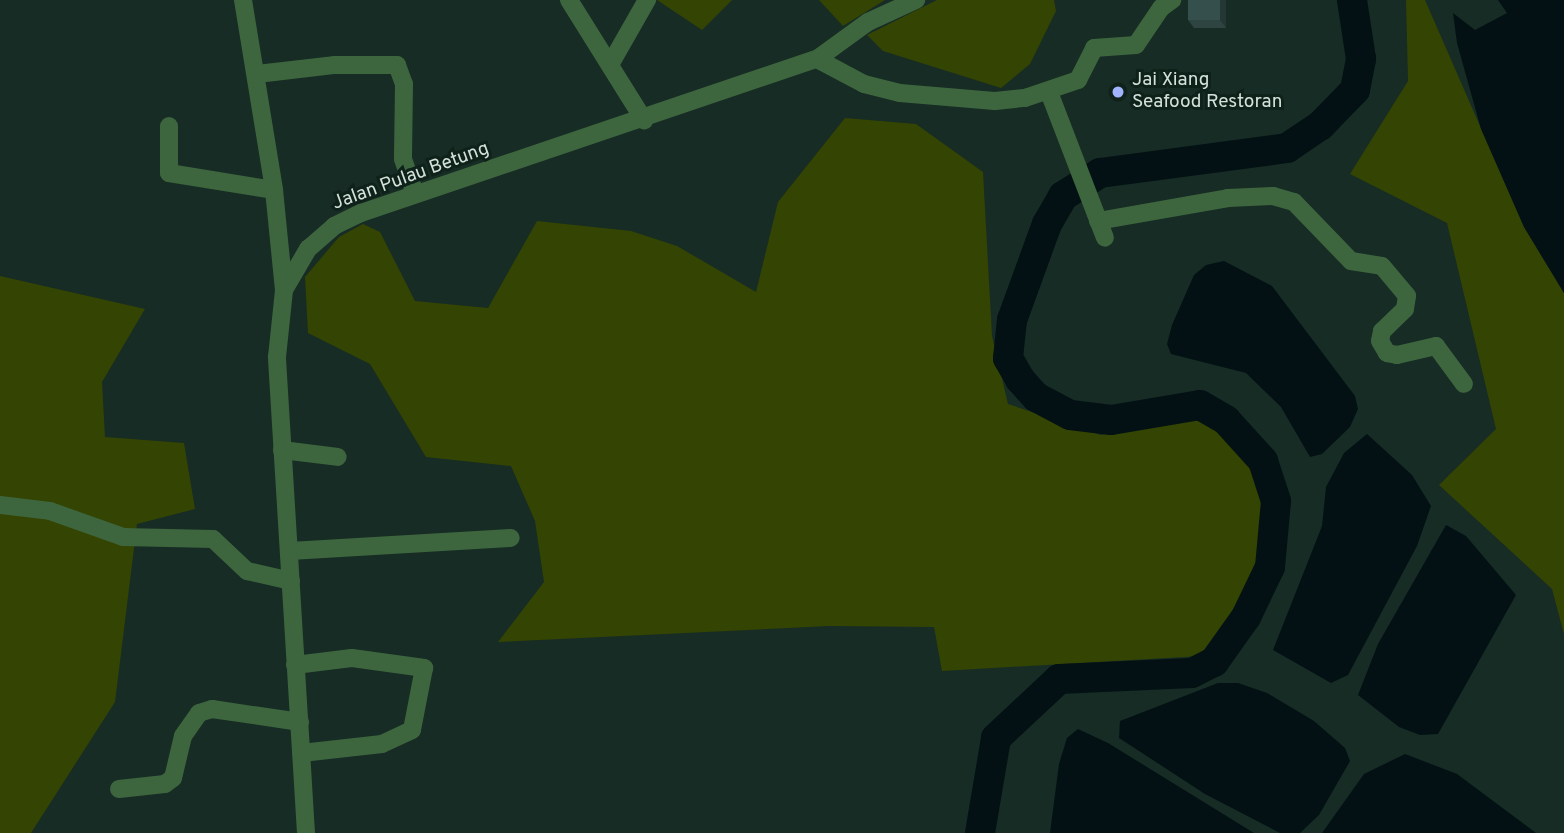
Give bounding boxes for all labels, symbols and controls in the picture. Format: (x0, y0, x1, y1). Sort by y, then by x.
place label: Jai Xiang Seafood Restoran (1132, 70, 1282, 114)
marker: Jai Xiang Seafood Restoran (1110, 84, 1126, 100)
street label: Jalan Pulau Betung (330, 138, 492, 216)

